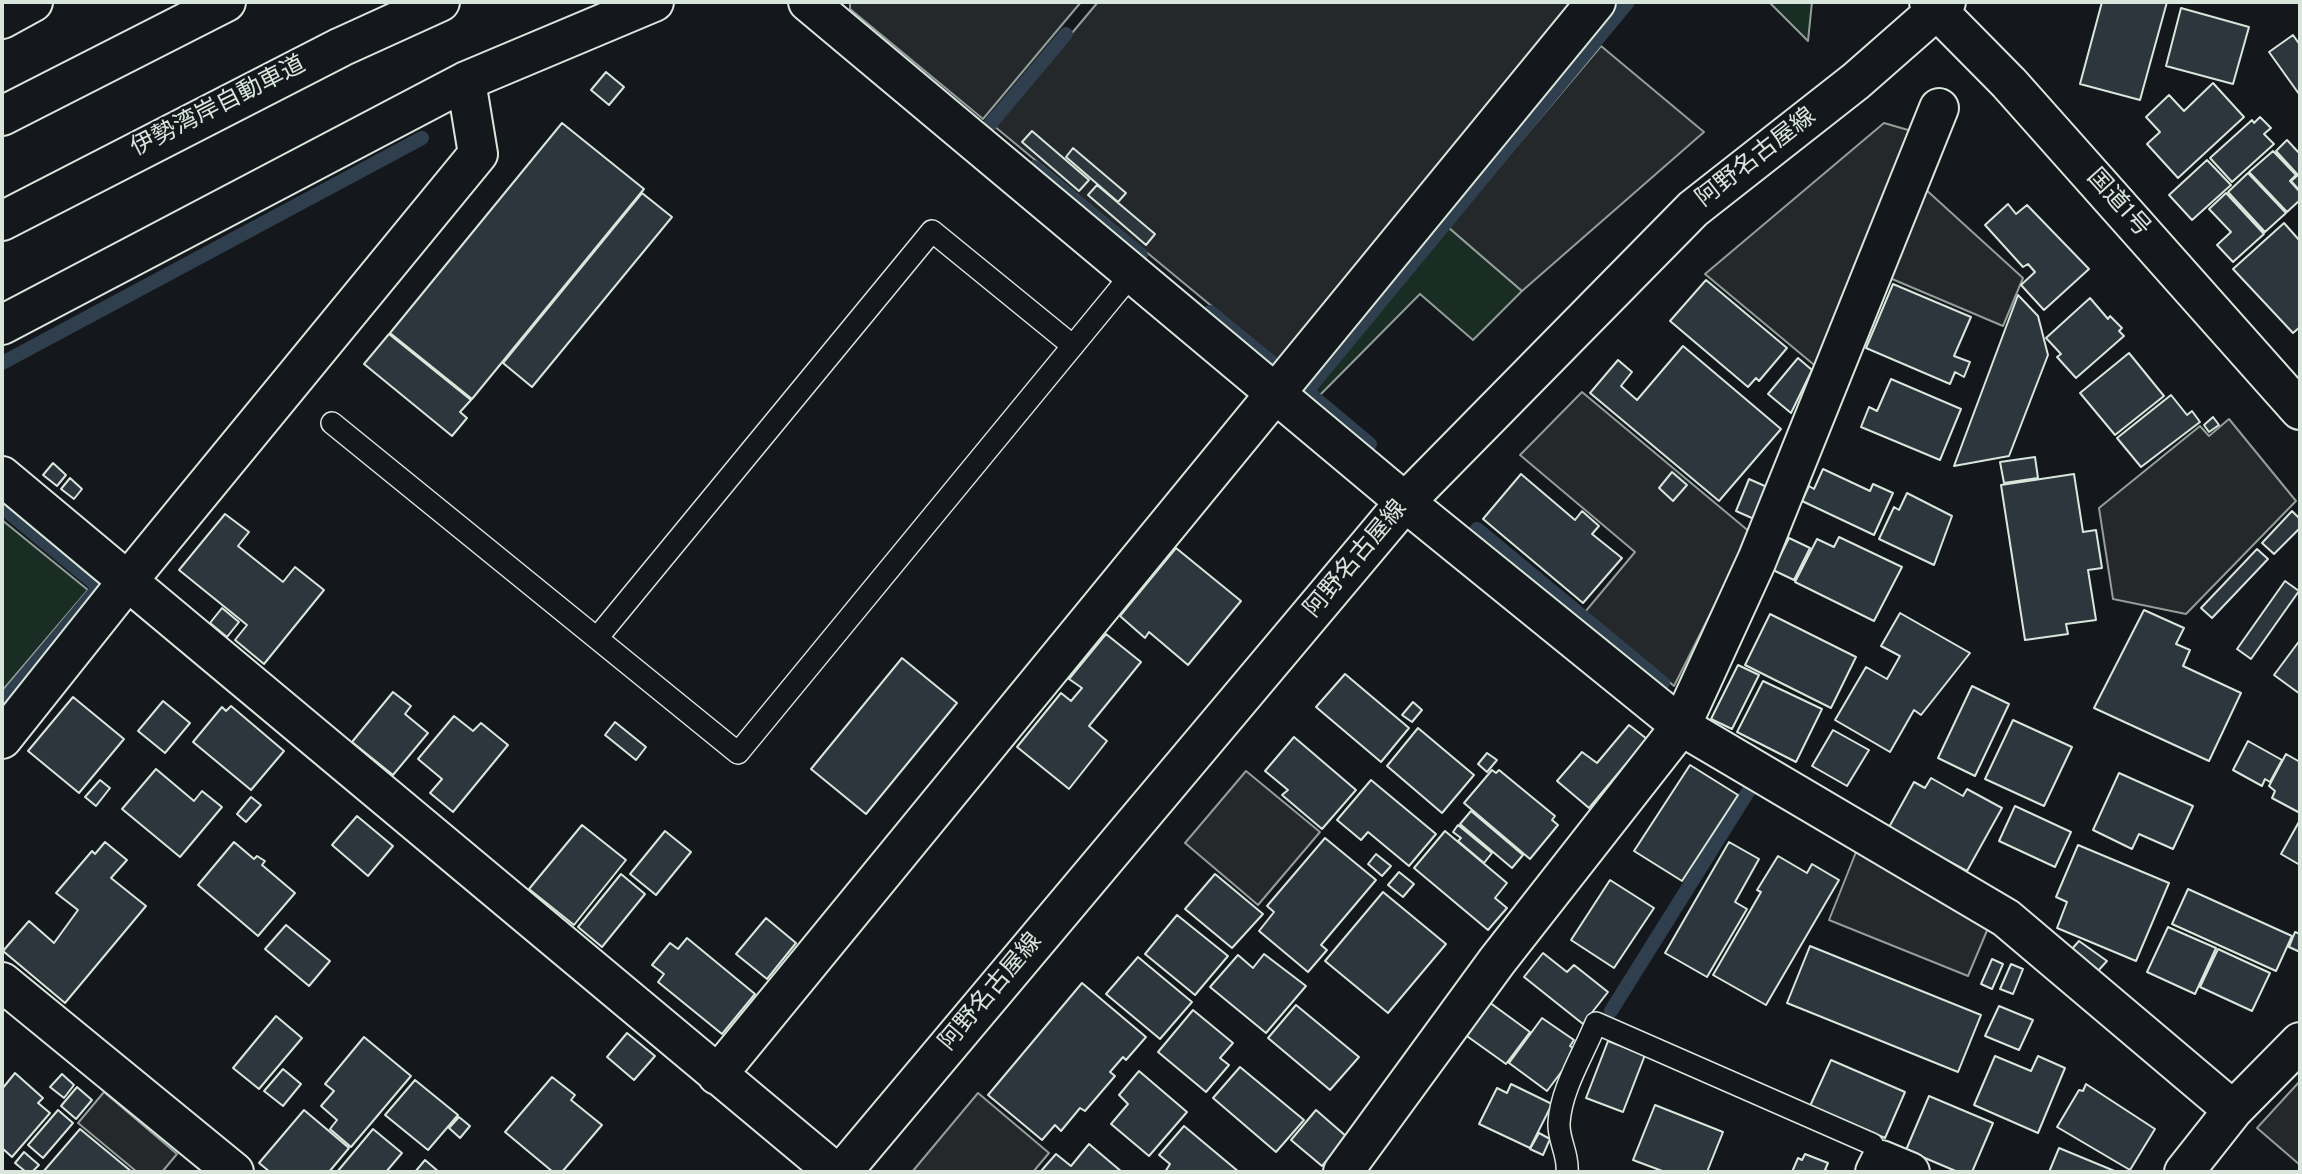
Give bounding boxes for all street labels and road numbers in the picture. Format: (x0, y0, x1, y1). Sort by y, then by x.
street label: 伊勢湾岸自動車道 (127, 52, 311, 164)
street label: 阿野名古屋線 (1691, 103, 1823, 215)
street label: 国道1号 (2079, 164, 2155, 244)
street label: 阿野名古屋線 (1300, 496, 1414, 624)
street label: 阿野名古屋線 (935, 929, 1049, 1057)

